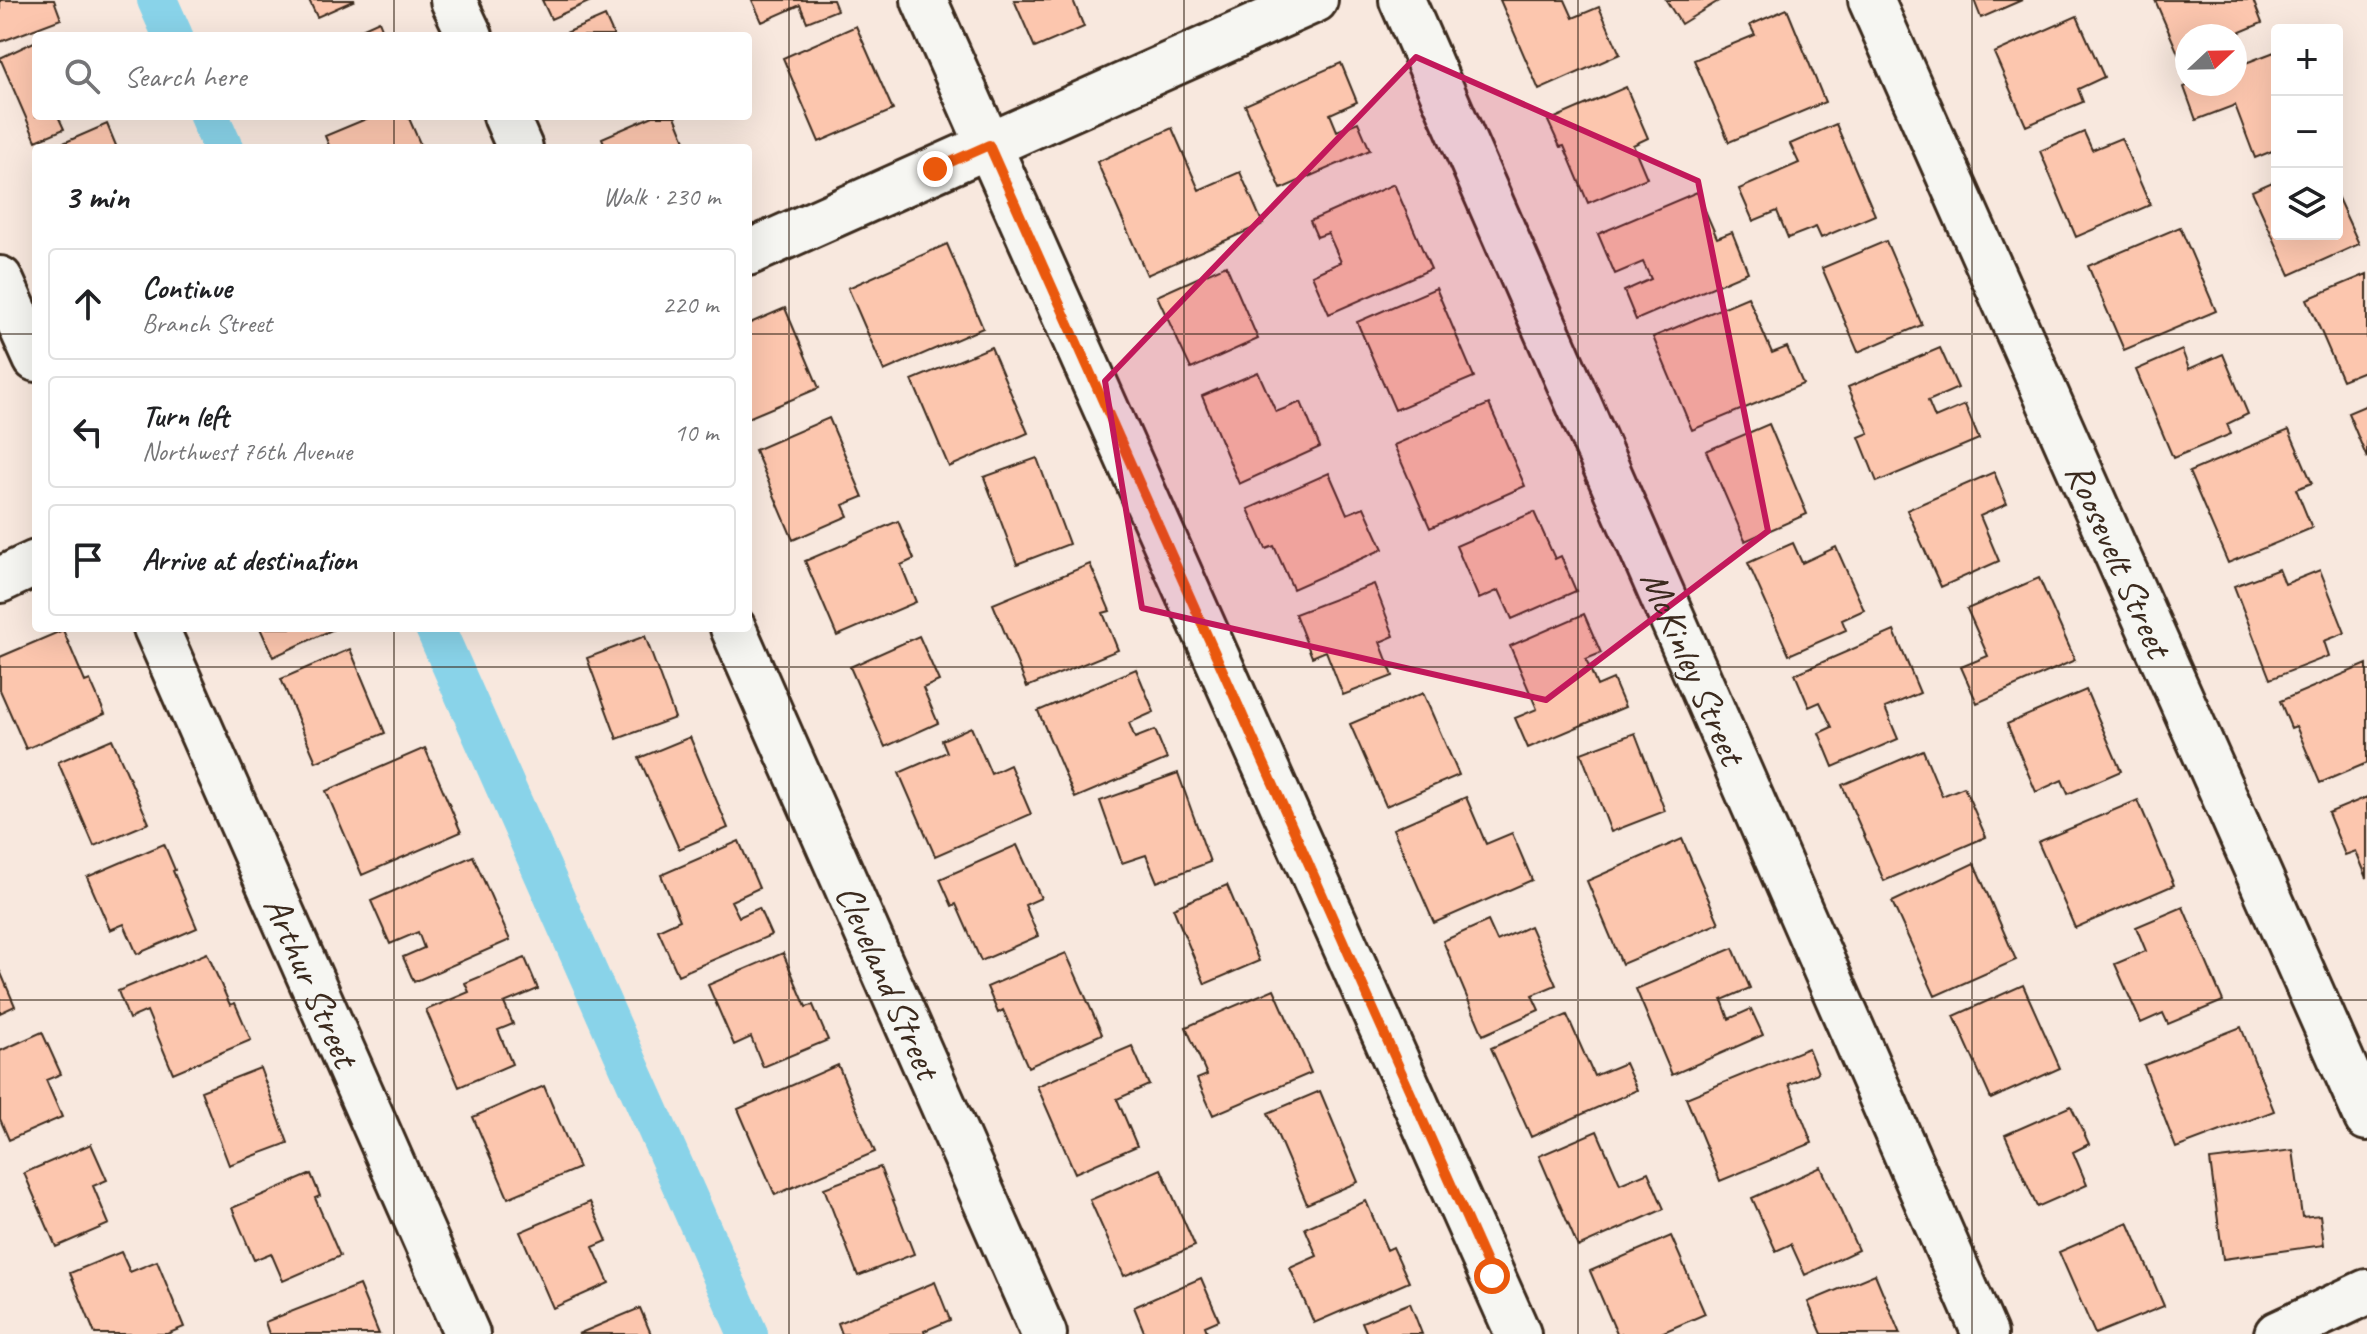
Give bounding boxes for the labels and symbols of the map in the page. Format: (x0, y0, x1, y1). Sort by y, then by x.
north arrow (2175, 24, 2247, 96)
route end (917, 151, 953, 187)
street label: Roosevelt Street (2055, 455, 2184, 667)
street label: McKinley Street (1630, 563, 1757, 775)
street label: Cleveland Street (825, 877, 953, 1089)
street label: Arthur Street (253, 889, 371, 1077)
route start (1474, 1258, 1510, 1294)

